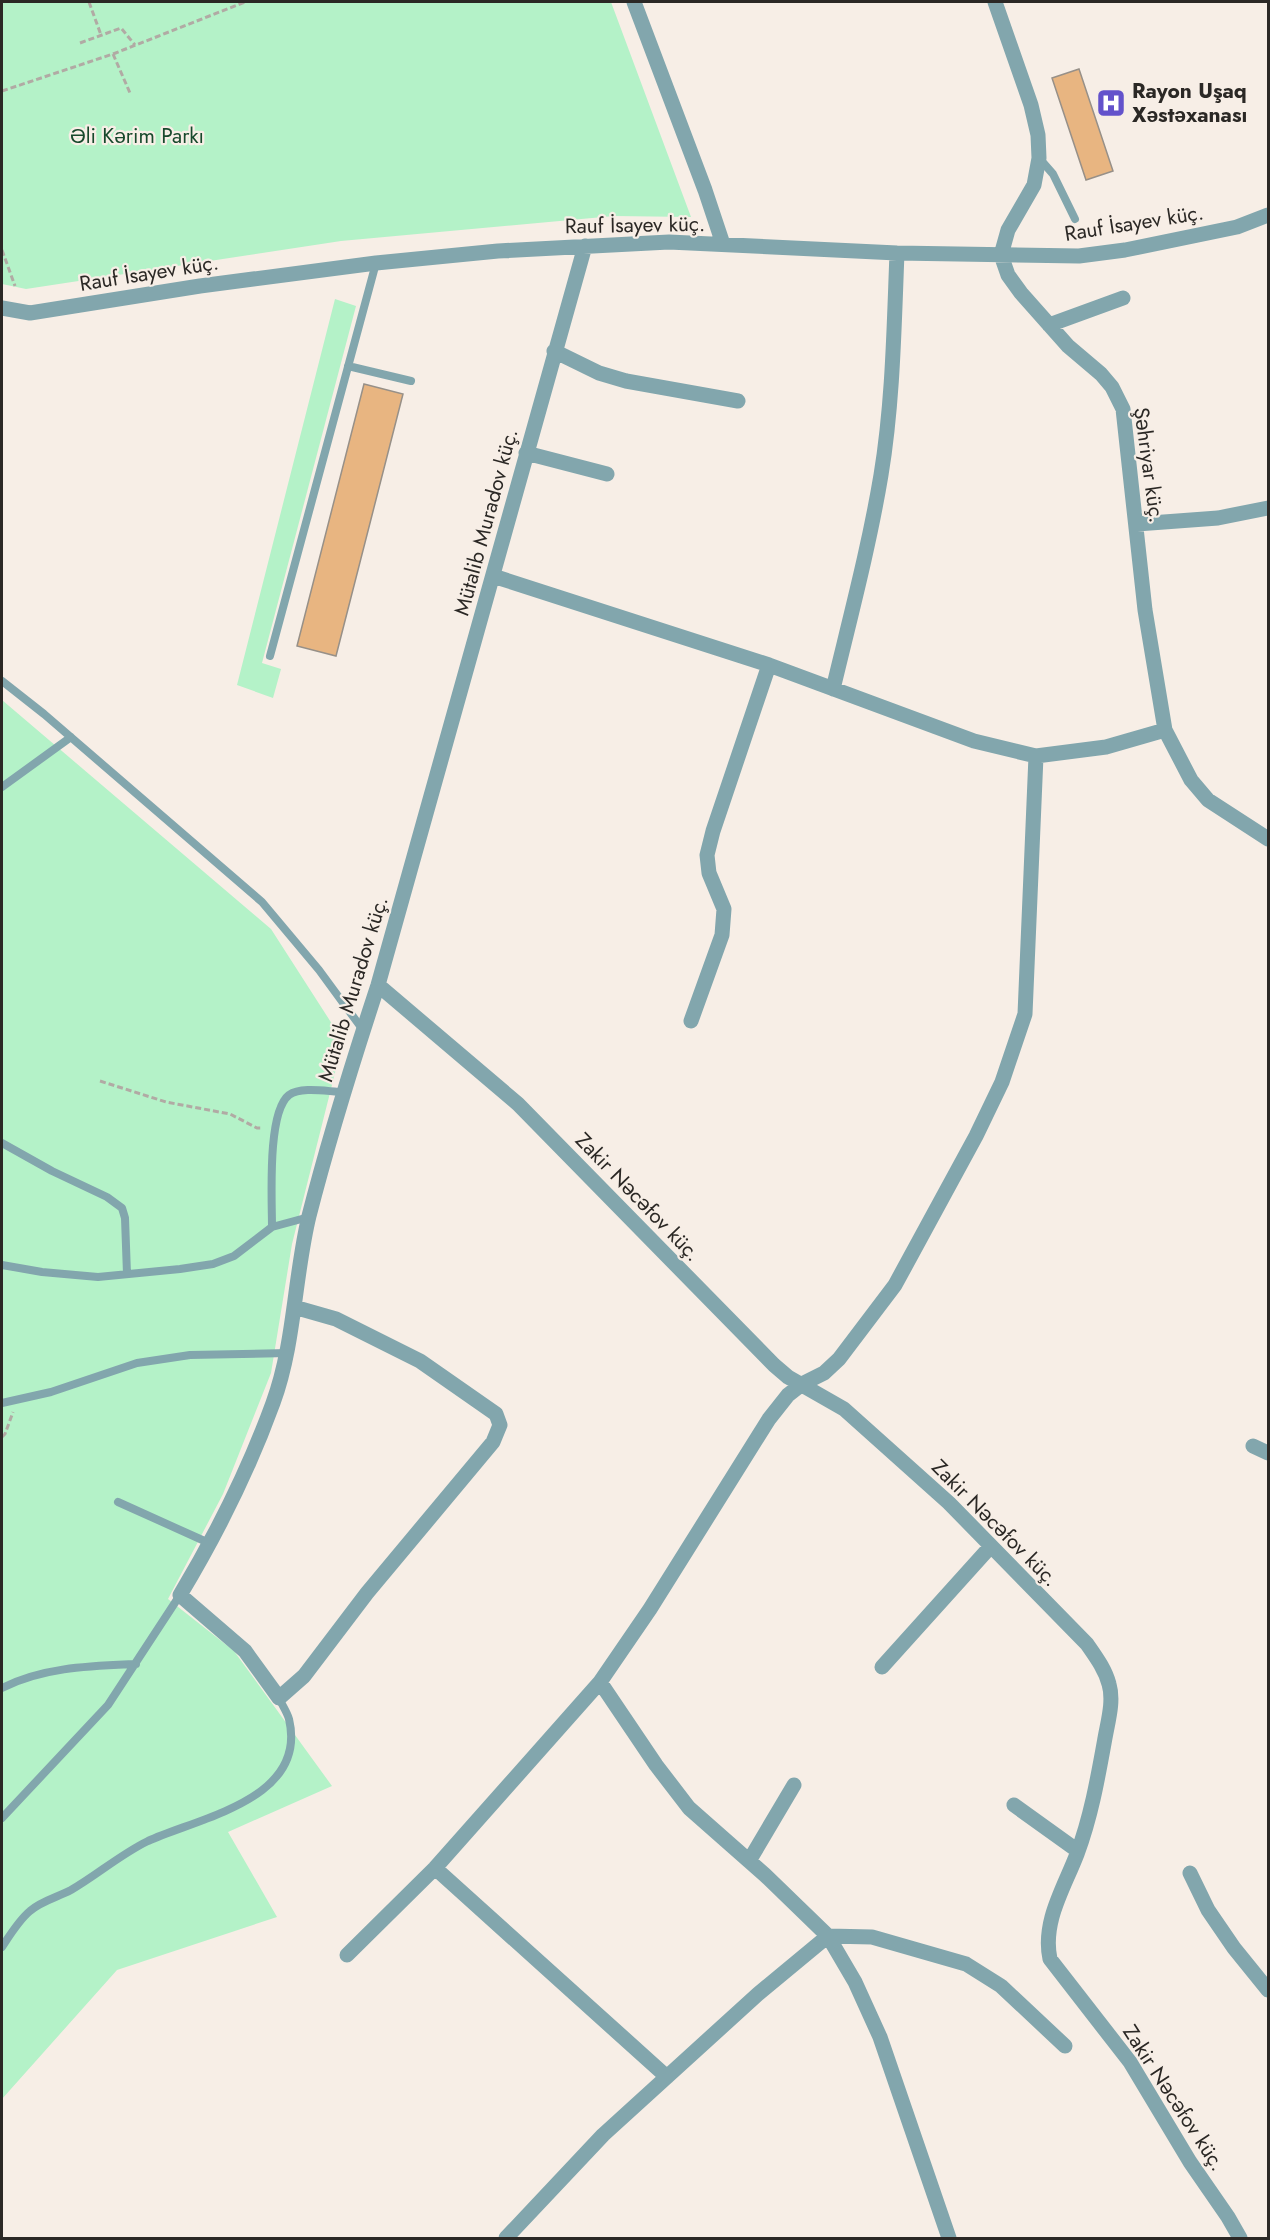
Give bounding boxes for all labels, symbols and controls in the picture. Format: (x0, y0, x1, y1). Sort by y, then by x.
place label: Rayon Uşaq Xəstəxanası (1132, 76, 1247, 130)
hospital icon: Rayon Uşaq Xəstəxanası (1095, 87, 1127, 119)
park label: Əli Kərim Parkı (70, 121, 204, 151)
street label: Rauf İsayev küç. (1062, 197, 1206, 249)
street label: Rauf İsayev küç. (565, 209, 705, 241)
street label: Rauf İsayev küç. (77, 247, 221, 299)
street label: Şəhriyar küç. (1126, 405, 1172, 525)
street label: Mütalib Muradov küç. (447, 425, 525, 619)
street label: Mütalib Muradov küç. (311, 893, 395, 1085)
street label: Zakir Nəcəfov küç. (569, 1126, 707, 1268)
street label: Zakir Nəcəfov küç. (925, 1453, 1065, 1593)
street label: Zakir Nəcəfov küç. (1115, 2019, 1233, 2177)

